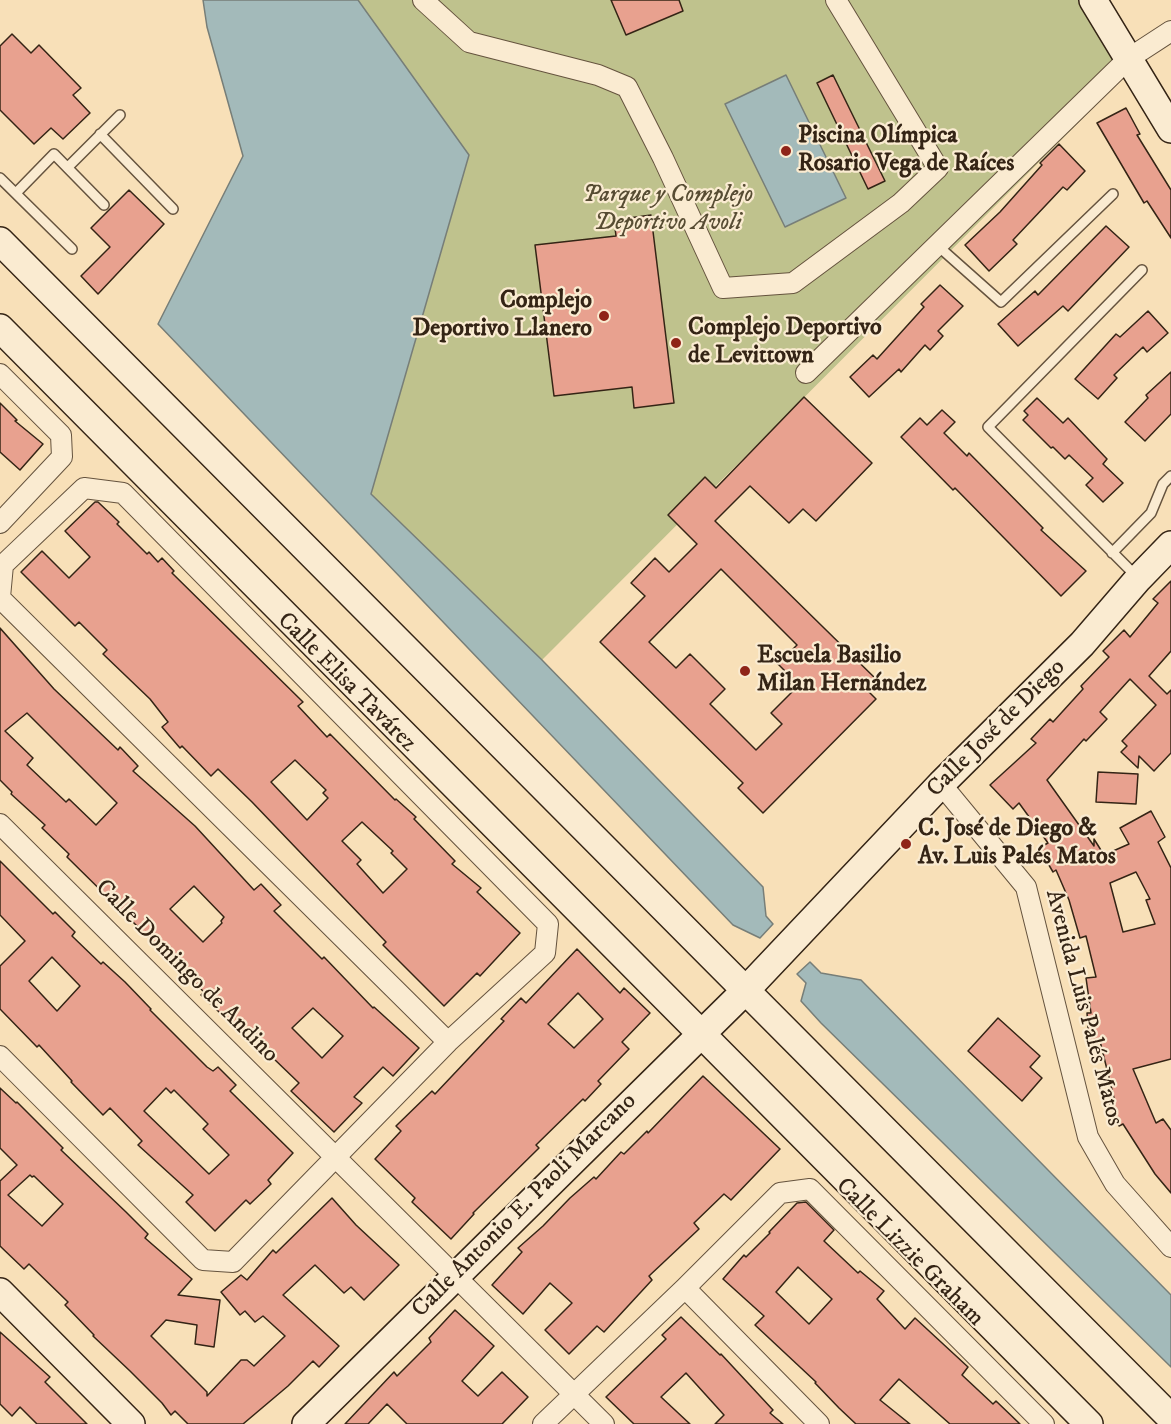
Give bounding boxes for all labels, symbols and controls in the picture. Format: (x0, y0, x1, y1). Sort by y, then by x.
place label: Piscina Olímpica Rosario Vega de Raíces (798, 123, 1014, 179)
marker: Piscina Olímpica Rosario Vega de Raíces (779, 144, 793, 158)
park label: Parque y Complejo Deportivo Avoli (583, 182, 753, 238)
place label: Complejo Deportivo Llanero (412, 288, 592, 344)
marker: Complejo Deportivo Llanero (597, 309, 611, 323)
place label: Complejo Deportivo de Levittown (688, 315, 882, 371)
marker: Complejo Deportivo de Levittown (669, 336, 683, 350)
street label: Calle Elisa Tavárez (270, 607, 422, 759)
place label: Escuela Basilio Milan Hernández (757, 643, 926, 699)
street label: Calle José de Diego (922, 654, 1072, 804)
marker: Escuela Basilio Milan Hernández (738, 664, 752, 678)
place label: C. José de Diego & Av. Luis Palés Matos (918, 816, 1116, 872)
marker: C. José de Diego & Av. Luis Palés Matos (899, 837, 913, 851)
street label: Calle Domingo de Andino (88, 874, 284, 1070)
street label: Avenida Luis Palés Matos (1038, 887, 1128, 1129)
street label: Calle Antonio E. Paoli Marcano (407, 1088, 643, 1324)
street label: Calle Lizzie Graham (829, 1173, 989, 1333)

